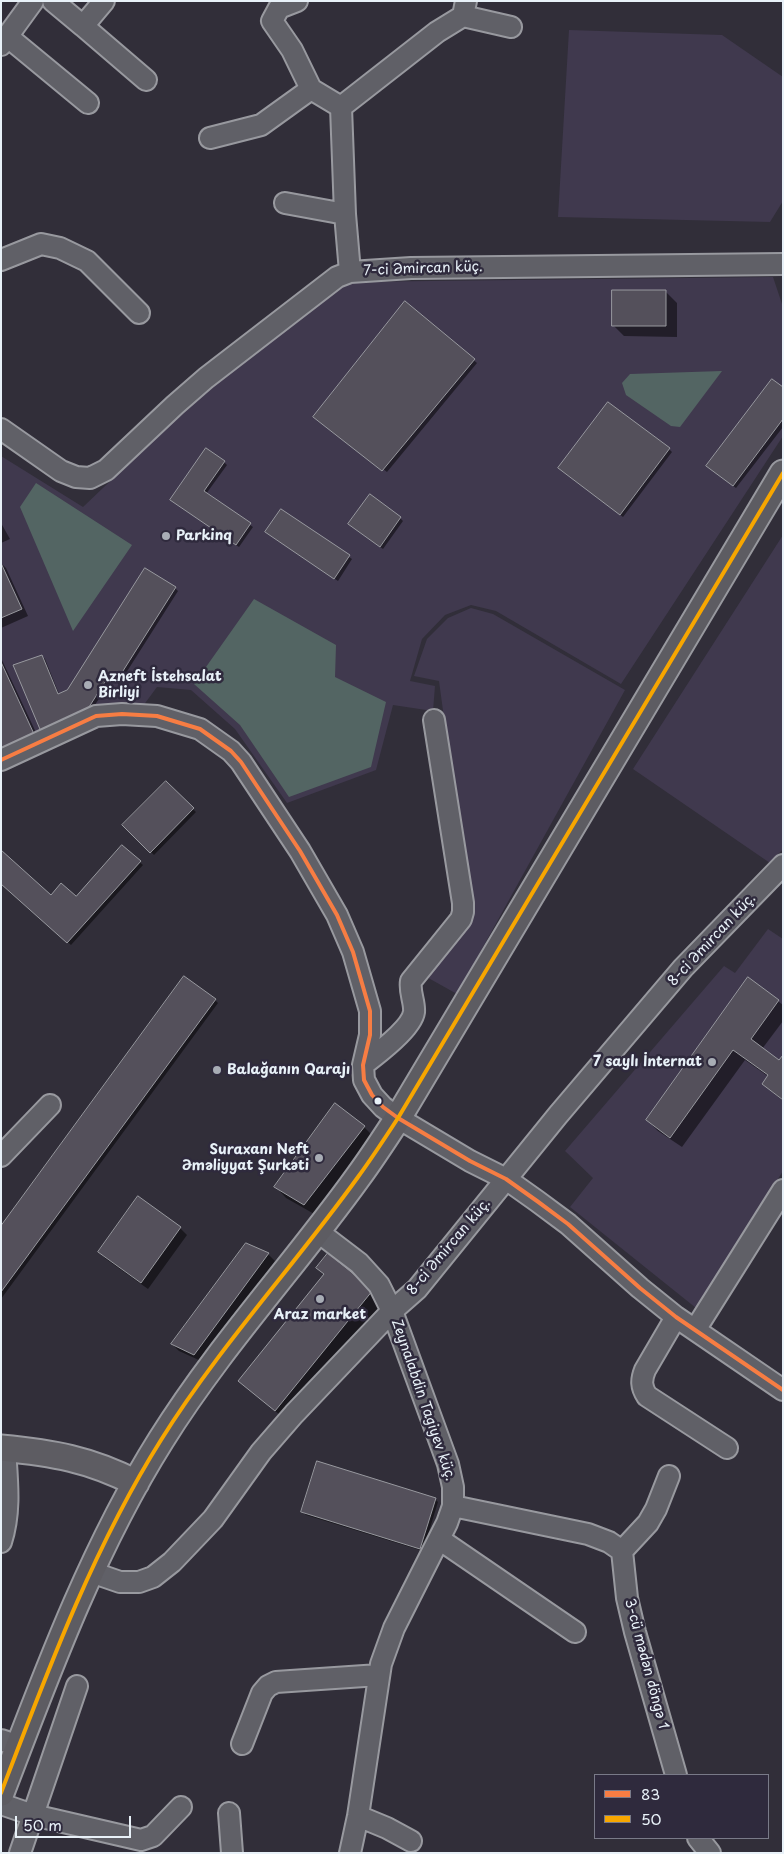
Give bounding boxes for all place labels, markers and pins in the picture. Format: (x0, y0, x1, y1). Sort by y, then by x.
place label: Parkinq (176, 528, 232, 544)
marker: Parkinq (160, 530, 172, 542)
place label: Azneft İstehsalat Birliyi (98, 669, 222, 702)
marker: Azneft İstehsalat Birliyi (82, 679, 94, 691)
place label: 7 saylı İnternat (593, 1054, 702, 1070)
marker: 7 saylı İnternat (706, 1056, 718, 1068)
place label: Balağanın Qarajı (227, 1062, 350, 1078)
marker: Balağanın Qarajı (211, 1064, 223, 1076)
unlabelled marker (373, 1096, 383, 1106)
place label: Suraxanı Neft Əməliyyat Şurkəti (182, 1142, 309, 1174)
marker: Suraxanı Neft Əməliyyat Şurkəti (313, 1152, 325, 1164)
marker: Araz market (314, 1293, 326, 1305)
place label: Araz market (274, 1307, 366, 1323)

